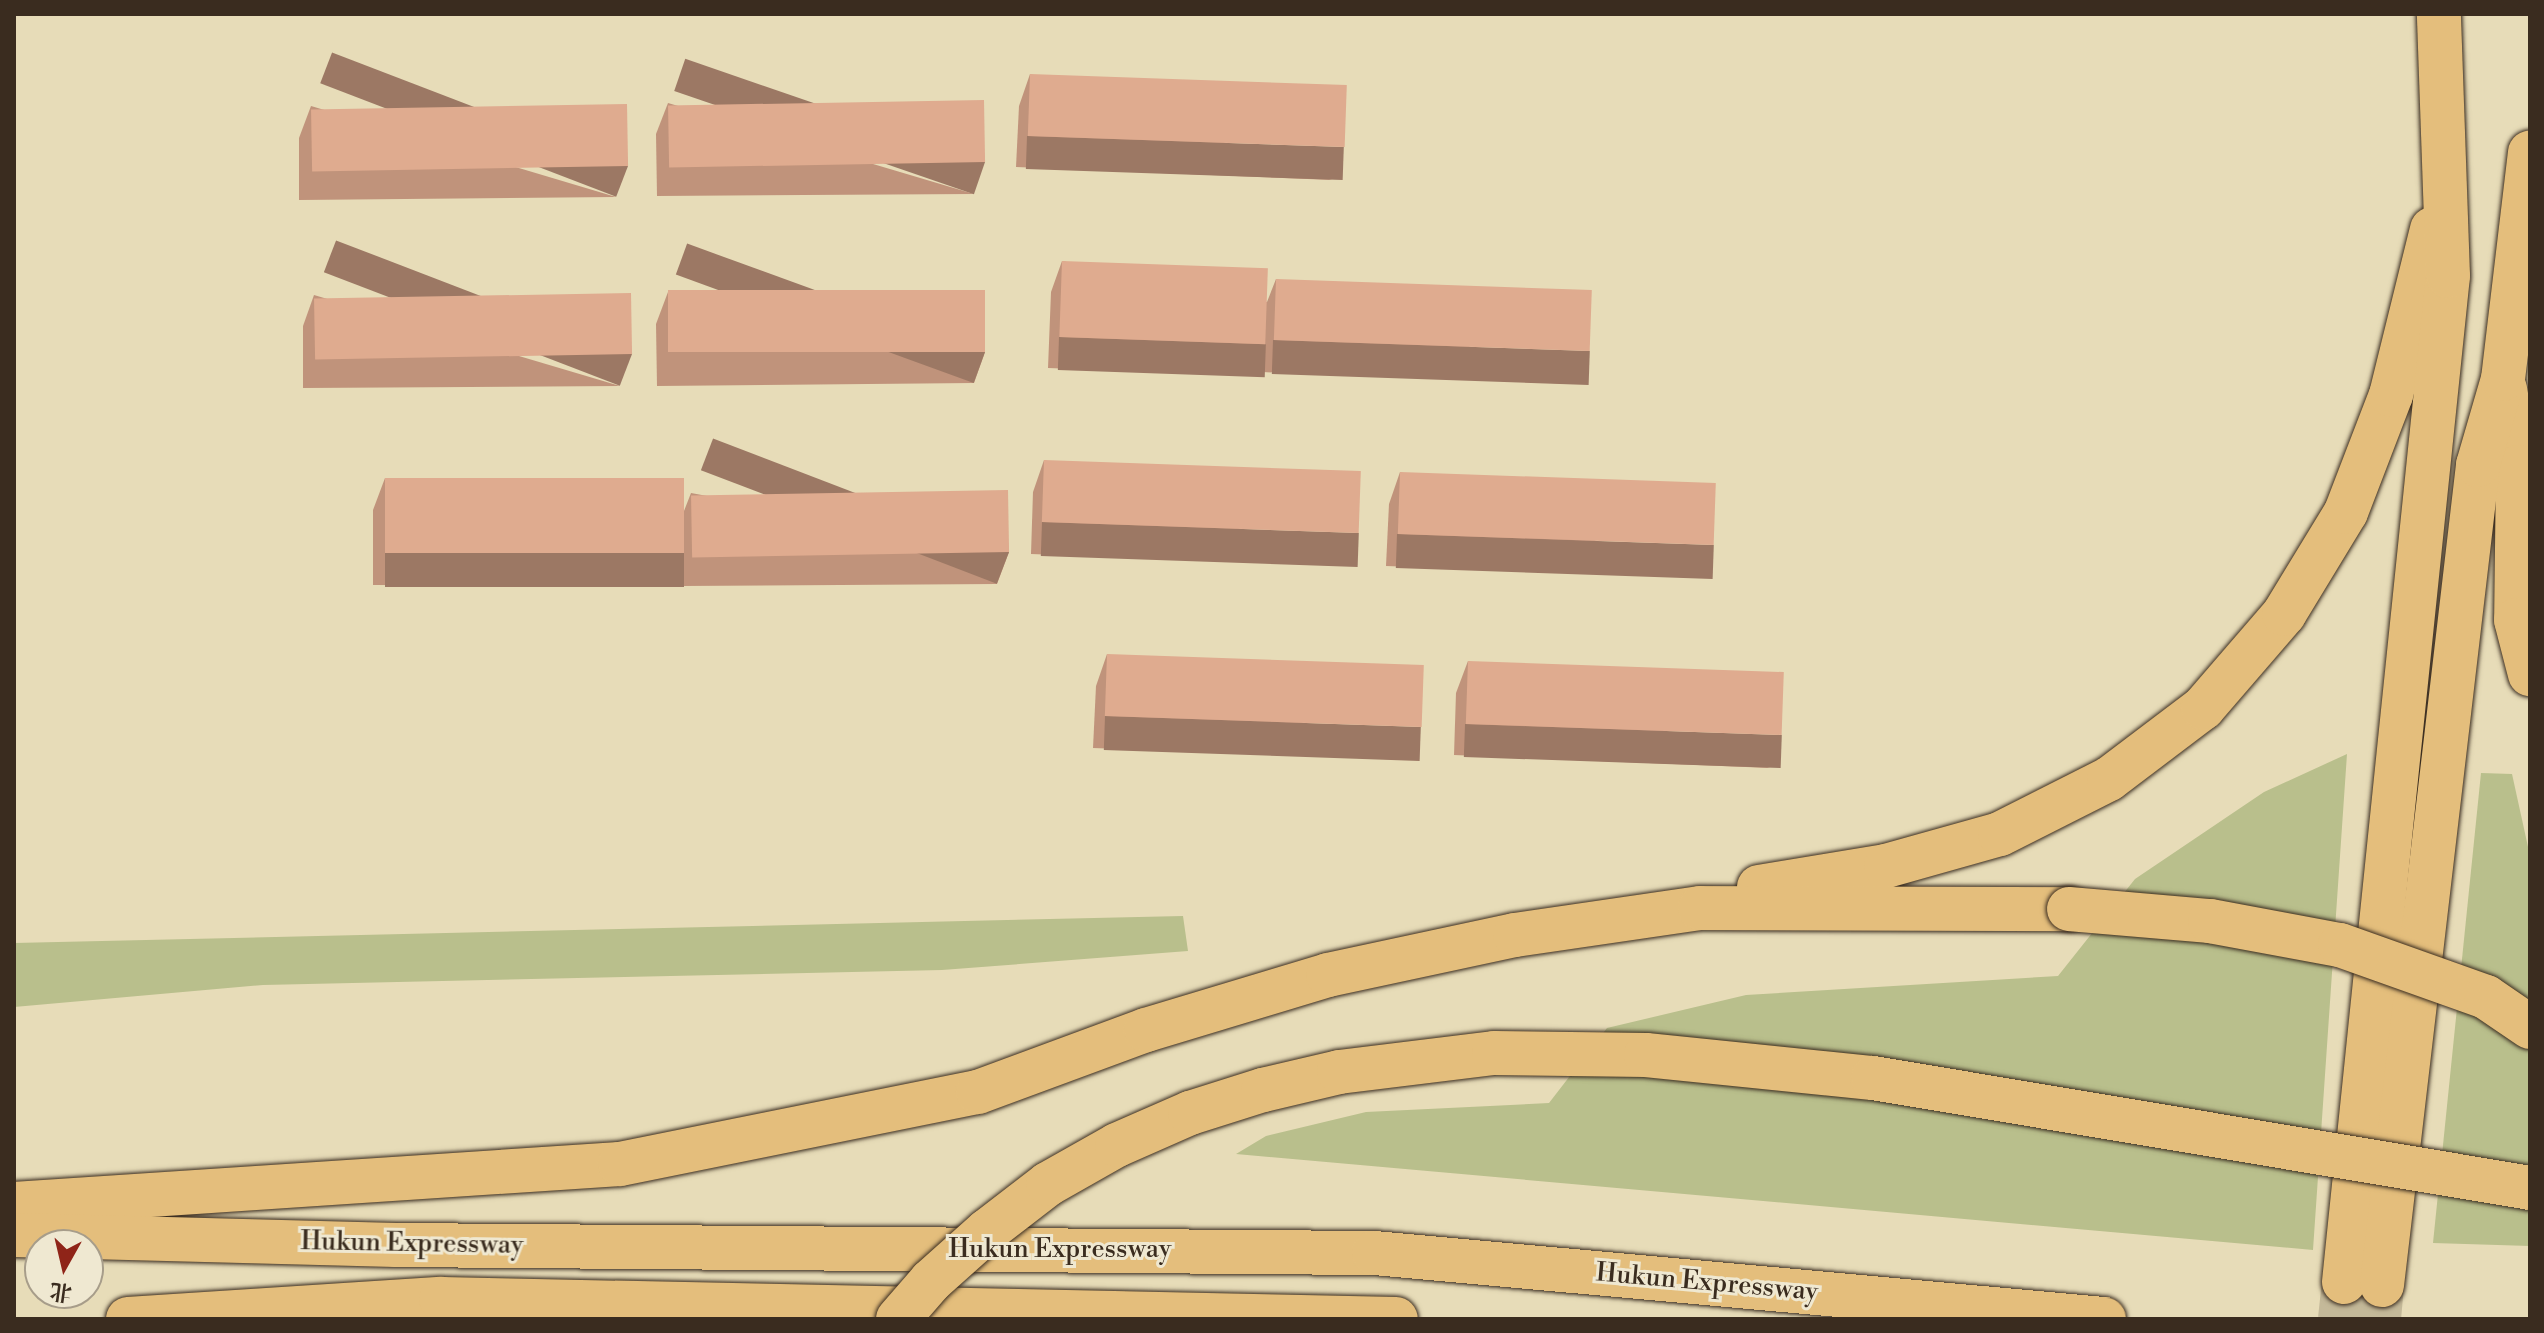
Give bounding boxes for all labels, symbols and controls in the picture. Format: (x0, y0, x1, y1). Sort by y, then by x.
street label: Hukun Expressway (300, 1226, 524, 1262)
north arrow (24, 1229, 104, 1309)
street label: Hukun Expressway (949, 1234, 1171, 1266)
street label: Hukun Expressway (1595, 1258, 1819, 1308)
text: 北 (48, 1276, 74, 1306)

